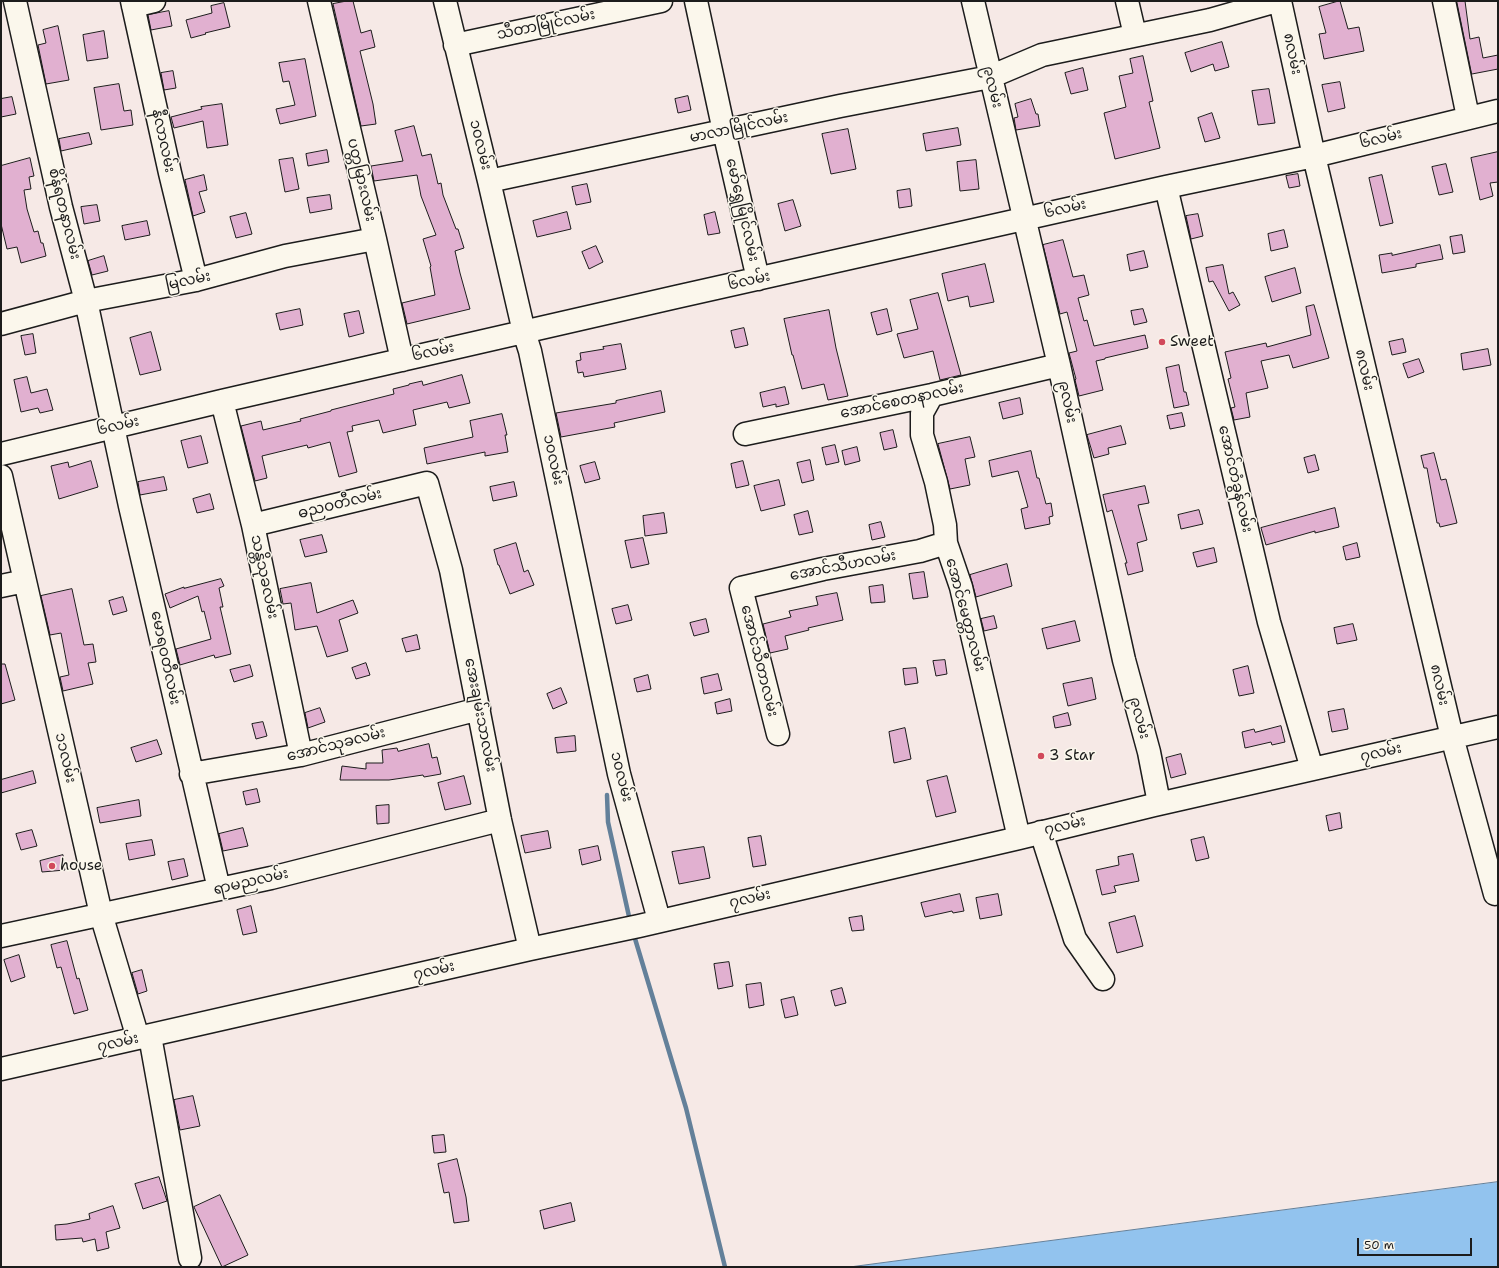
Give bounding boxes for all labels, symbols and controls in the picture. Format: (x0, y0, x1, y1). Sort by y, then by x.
street label: သီတာမြိုင်လမ်း (495, 6, 597, 44)
street label: ၈လမ်း (1279, 32, 1305, 76)
street label: ၉လမ်း (978, 64, 1006, 110)
street label: နီလာလမ်း (147, 108, 179, 174)
street label: မာလာမြိုင်လမ်း (688, 109, 790, 147)
street label: ၁၀လမ်း (465, 118, 495, 172)
street label: ၆လမ်း (1358, 125, 1404, 153)
street label: ပတ္တမြားလမ်း (343, 137, 379, 223)
street label: မော်ရွှေမြိုင်လမ်း (721, 157, 763, 263)
street label: စိန်ရတနာလမ်း (44, 166, 84, 262)
street label: ၆လမ်း (1042, 195, 1088, 223)
street label: မြလမ်း (164, 267, 212, 295)
street label: ၆လမ်း (726, 267, 772, 295)
place label: Sweet (1170, 333, 1214, 351)
marker: Sweet (1157, 337, 1167, 347)
street label: ၆လမ်း (410, 338, 456, 366)
street label: ၈လမ်း (1351, 348, 1377, 392)
street label: အောင်စေတနာလမ်း (839, 379, 965, 423)
street label: ၉လမ်း (1054, 379, 1080, 425)
street label: ၆လမ်း (95, 412, 141, 440)
street label: အောင်တံခွန်လမ်း (1214, 424, 1256, 534)
street label: ၁၀လမ်း (539, 433, 567, 487)
street label: ဓညဝတီလမ်း (296, 485, 384, 523)
street label: သန္တိသုခလမ်း (246, 533, 282, 621)
street label: အောင်သီဟလမ်း (788, 547, 898, 585)
street label: အောင်မေတ္တာလမ်း (941, 556, 989, 674)
street label: အောင်သီတာလမ်း (736, 603, 782, 719)
street label: မောရဝတီလမ်း (146, 609, 184, 707)
street label: အေးချမ်းသာလမ်း (460, 656, 500, 774)
street label: ၈လမ်း (1426, 663, 1452, 707)
street label: ၉လမ်း (1125, 695, 1153, 741)
street label: အောင်သုခလမ်း (285, 724, 387, 766)
street label: ၁၁လမ်း (51, 731, 79, 785)
street label: ၇လမ်း (1359, 740, 1403, 766)
place label: 3 Star (1049, 747, 1095, 765)
street label: ၁၀လမ်း (606, 750, 636, 804)
marker: 3 Star (1036, 751, 1046, 761)
street label: ၇လမ်း (1042, 812, 1088, 840)
place label: house (60, 857, 102, 875)
marker: house (47, 861, 57, 871)
street label: ရာမညလမ်း (212, 865, 290, 899)
street label: ၇လမ်း (728, 886, 772, 912)
street label: ၇လမ်း (412, 958, 456, 984)
street label: ၇လမ်း (96, 1030, 140, 1056)
scale bar (1359, 1230, 1474, 1256)
text: 50 m (1364, 1237, 1394, 1253)

